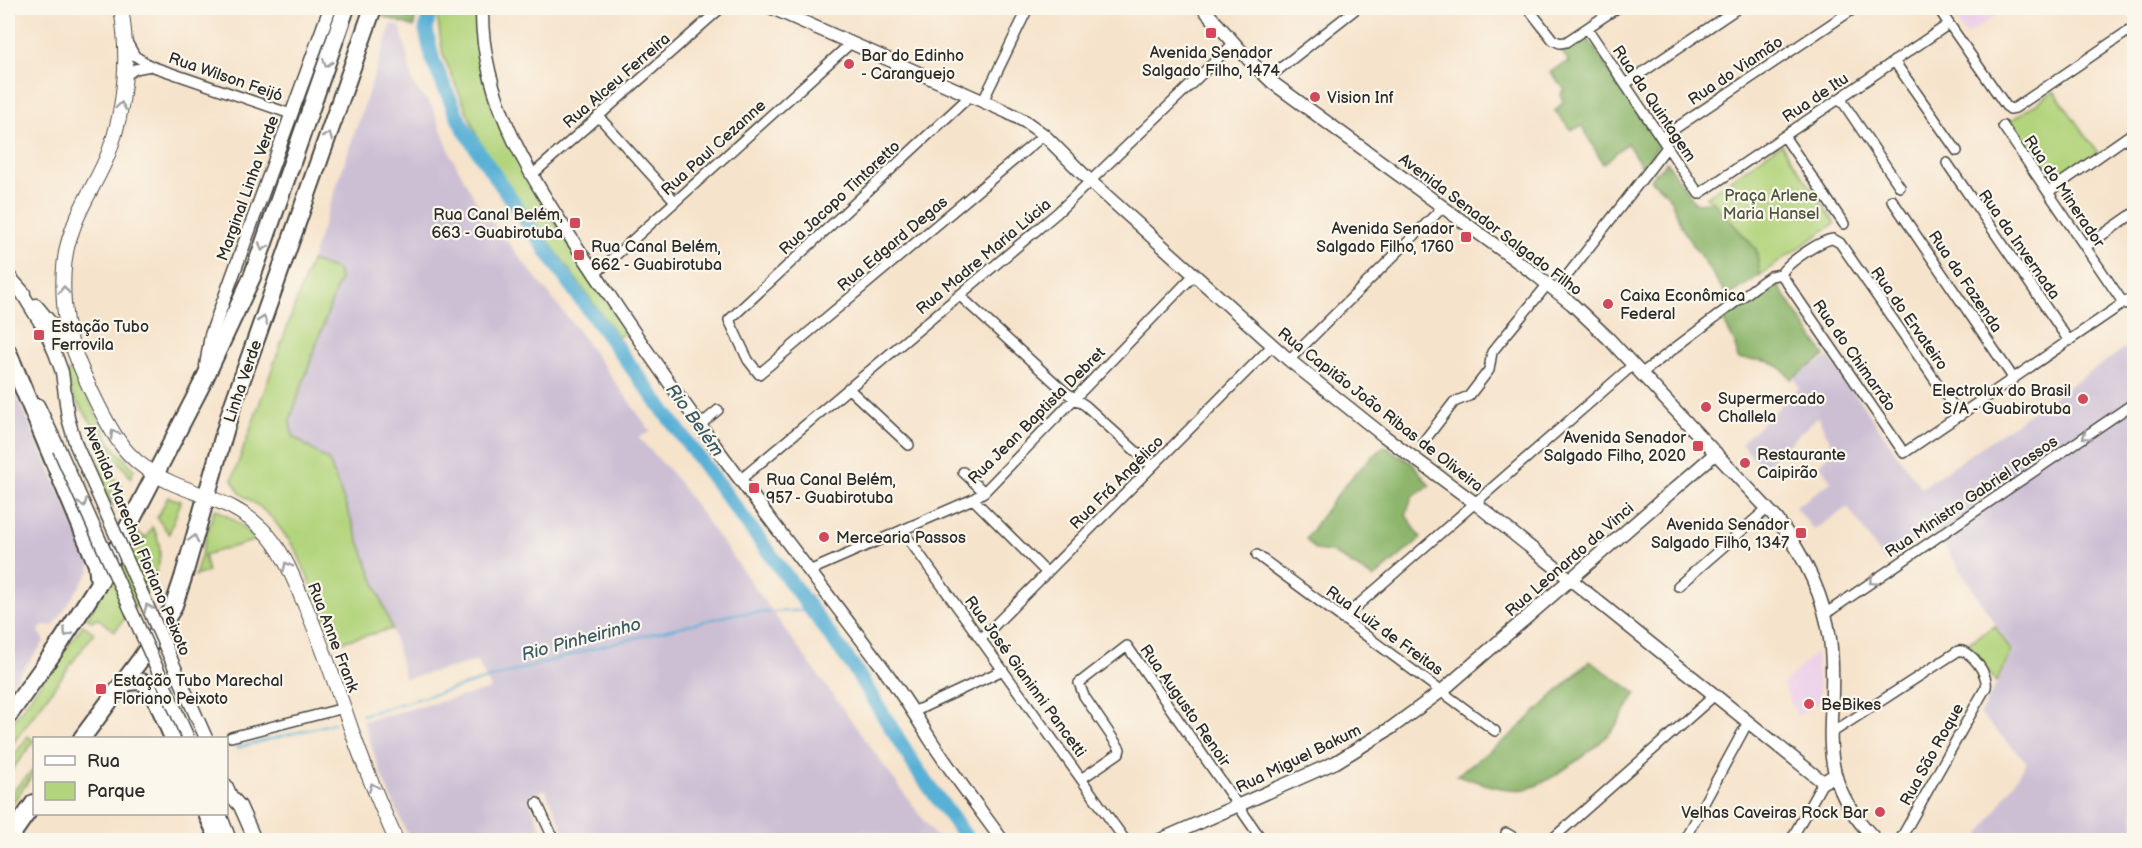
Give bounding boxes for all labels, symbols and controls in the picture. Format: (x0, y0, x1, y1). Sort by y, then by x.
marker: Avenida Senador Salgado Filho, 1474 (1204, 26, 1218, 40)
street label: Rua Alceu Ferreira (560, 29, 674, 133)
street label: Rua do Viamão (1685, 33, 1787, 110)
street label: Rua da Quintagem (1608, 42, 1700, 165)
place label: Avenida Senador Salgado Filho, 1474 (1142, 44, 1280, 81)
place label: Bar do Edinho - Caranguejo (861, 47, 964, 84)
street label: Rua Wilson Feijó (166, 49, 285, 106)
one-way arrow (321, 57, 334, 68)
marker: Bar do Edinho - Caranguejo (842, 57, 856, 71)
street label: Rua de Itu (1779, 69, 1852, 127)
place label: Vision Inf (1327, 89, 1394, 108)
marker: Vision Inf (1308, 90, 1322, 104)
street label: Rua Paul Cezanne (658, 96, 770, 200)
one-way arrow (114, 102, 126, 111)
street label: Marginal Linha Verde (213, 113, 284, 264)
one-way arrow (320, 131, 333, 141)
street label: Rua do Minerador (2019, 132, 2108, 252)
street label: Rua Jacopo Tintoretto (776, 137, 904, 259)
street label: Avenida Senador Salgado Filho (1395, 150, 1585, 300)
street label: Rua da Invernada (1974, 186, 2064, 303)
park label: Praça Arlene Maria Hansel (1723, 187, 1819, 224)
street label: Rua Edgard Degas (834, 193, 952, 296)
street label: Rua Madre Maria Lúcia (913, 195, 1055, 319)
place label: Rua Canal Belém, 663 - Guabirotuba (432, 206, 563, 243)
marker: Rua Canal Belém, 663 - Guabirotuba (568, 216, 582, 230)
place label: Avenida Senador Salgado Filho, 1760 (1316, 220, 1454, 257)
street label: Rua da Fazenda (1924, 227, 2006, 336)
marker: Avenida Senador Salgado Filho, 1760 (1459, 230, 1473, 244)
place label: Rua Canal Belém, 662 - Guabirotuba (591, 238, 722, 275)
one-way arrow (257, 241, 270, 252)
marker: Rua Canal Belém, 662 - Guabirotuba (572, 248, 586, 262)
street label: Rua do Ervateiro (1866, 264, 1951, 374)
one-way arrow (58, 286, 70, 295)
place label: Caixa Econômica Federal (1620, 287, 1745, 324)
street label: Rua do Chimarrão (1808, 296, 1899, 415)
marker: Caixa Econômica Federal (1601, 297, 1615, 311)
one-way arrow (256, 315, 269, 326)
place label: Estação Tubo Ferrovila (51, 318, 149, 355)
street label: Rua Capitão João Ribas de Oliveira (1274, 324, 1487, 496)
marker: Estação Tubo Ferrovila (32, 328, 46, 342)
street label: Linha Verde (220, 337, 267, 425)
street label: Rua Jean Baptista Debret (965, 344, 1110, 489)
water label: Rio Belém (661, 380, 728, 461)
place label: Electrolux do Brasil S/A - Guabirotuba (1932, 382, 2071, 419)
place label: Supermercado Challela (1718, 390, 1825, 427)
marker: Electrolux do Brasil S/A - Guabirotuba (2076, 392, 2090, 406)
marker: Supermercado Challela (1699, 400, 1713, 414)
street label: Avenida Marechal Floriano Peixoto (79, 422, 194, 659)
one-way arrow (2082, 428, 2092, 440)
place label: Avenida Senador Salgado Filho, 2020 (1544, 429, 1686, 466)
one-way arrow (110, 430, 122, 440)
street label: Rua Frá Angélico (1066, 432, 1168, 534)
street label: Rua Ministro Gabriel Passos (1882, 432, 2062, 562)
marker: Avenida Senador Salgado Filho, 2020 (1691, 439, 1705, 453)
place label: Restaurante Caipirão (1757, 446, 1846, 483)
marker: Restaurante Caipirão (1738, 456, 1752, 470)
place label: Rua Canal Belém, 957 - Guabirotuba (766, 471, 896, 508)
marker: Rua Canal Belém, 957 - Guabirotuba (747, 481, 761, 495)
one-way arrow (75, 496, 87, 507)
street label: Rua Leonardo da Vinci (1502, 499, 1638, 621)
place label: Avenida Senador Salgado Filho, 1347 (1651, 516, 1789, 553)
marker: Avenida Senador Salgado Filho, 1347 (1794, 526, 1808, 540)
place label: Mercearia Passos (836, 529, 966, 548)
marker: Mercearia Passos (817, 530, 831, 544)
one-way arrow (186, 534, 199, 544)
one-way arrow (283, 562, 295, 573)
one-way arrow (1869, 574, 1880, 585)
street label: Rua Anne Frank (303, 580, 362, 695)
street label: Rua Luiz de Freitas (1322, 582, 1446, 680)
street label: Rua José Gianinni Pancetti (960, 593, 1090, 761)
one-way arrow (144, 604, 156, 615)
water label: Rio Pinheirinho (519, 613, 643, 666)
one-way arrow (63, 627, 75, 637)
street label: Rua Augusto Renoir (1136, 641, 1234, 771)
place label: Estação Tubo Marechal Floriano Peixoto (113, 672, 283, 709)
marker: Estação Tubo Marechal Floriano Peixoto (94, 682, 108, 696)
place label: BeBikes (1821, 696, 1881, 715)
marker: BeBikes (1802, 697, 1816, 711)
street label: Rua São Roque (1896, 700, 1968, 809)
street label: Rua Miguel Bakum (1233, 721, 1364, 798)
legend (33, 737, 228, 815)
text: Rua (87, 751, 120, 772)
text: Parque (87, 781, 145, 802)
one-way arrow (368, 782, 380, 793)
place label: Velhas Caveiras Rock Bar (1681, 804, 1868, 823)
marker: Velhas Caveiras Rock Bar (1873, 805, 1887, 819)

